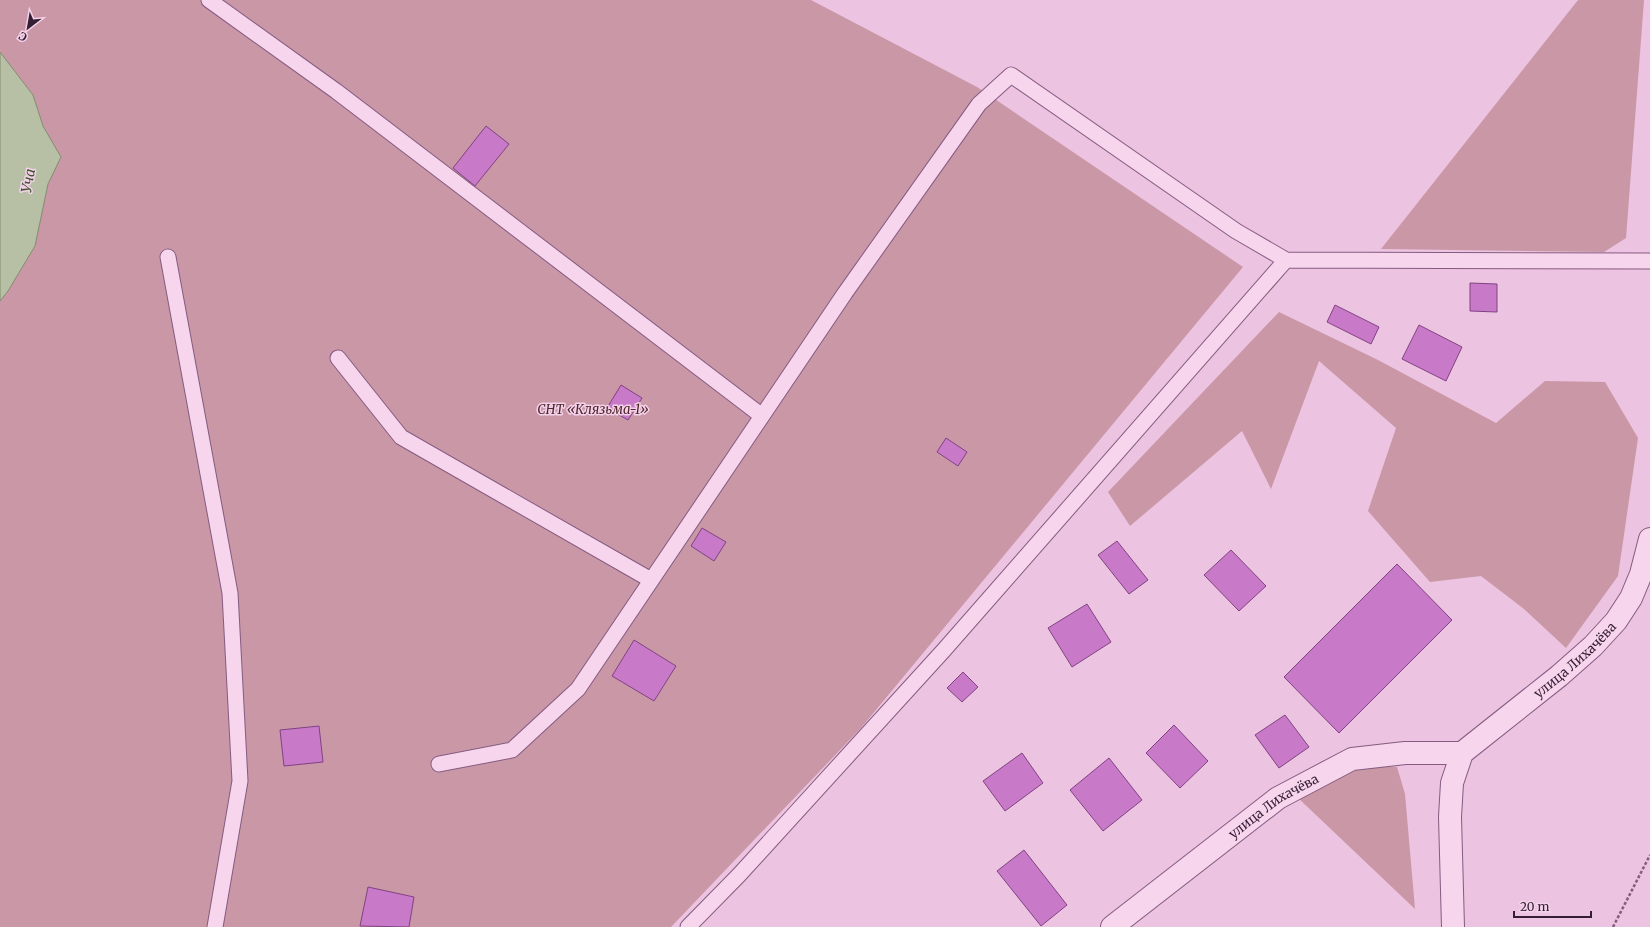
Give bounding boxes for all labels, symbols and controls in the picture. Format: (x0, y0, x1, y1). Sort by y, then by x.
north arrow (8, 8, 48, 48)
text: С (16, 29, 30, 44)
water label: Уча (17, 167, 39, 195)
park label: СНТ «Клязьма-1» (537, 401, 649, 418)
street label: улица Лихачёва (1530, 618, 1619, 702)
street label: улица Лихачёва (1225, 770, 1321, 842)
scale bar (1514, 893, 1591, 919)
text: 20 m (1520, 899, 1549, 914)

